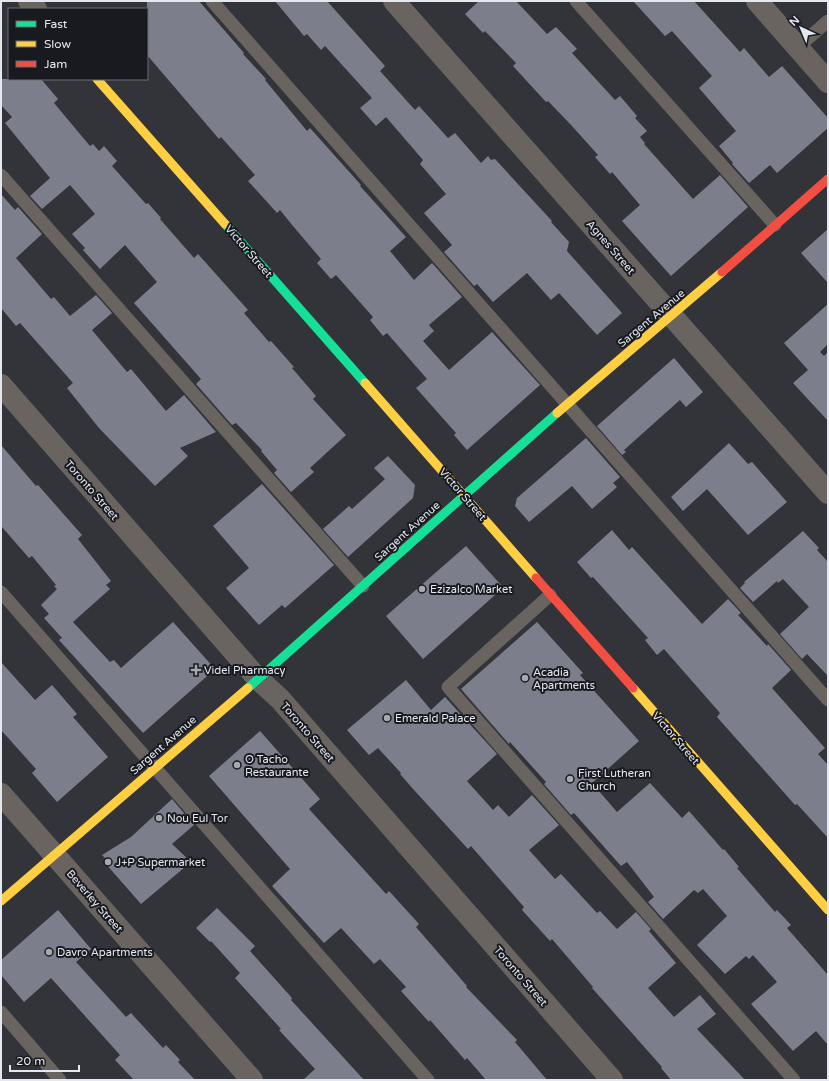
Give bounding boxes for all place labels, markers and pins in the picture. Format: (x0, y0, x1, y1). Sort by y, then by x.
place label: Ezizalco Market (430, 583, 512, 596)
marker: Ezizalco Market (417, 584, 427, 594)
place label: Videl Pharmacy (204, 664, 286, 677)
marker: Videl Pharmacy (191, 665, 201, 675)
place label: Acadia Apartments (533, 666, 595, 692)
marker: Acadia Apartments (520, 673, 530, 683)
place label: Emerald Palace (395, 712, 475, 725)
marker: Emerald Palace (382, 713, 392, 723)
place label: O Tacho Restaurante (245, 753, 309, 779)
marker: O Tacho Restaurante (232, 760, 242, 770)
place label: First Lutheran Church (578, 767, 651, 793)
marker: First Lutheran Church (565, 774, 575, 784)
place label: Nou Eul Tor (167, 812, 229, 825)
marker: Nou Eul Tor (154, 813, 164, 823)
place label: J+P Supermarket (116, 856, 205, 869)
marker: J+P Supermarket (103, 857, 113, 867)
place label: Davro Apartments (57, 946, 153, 959)
marker: Davro Apartments (44, 947, 54, 957)

